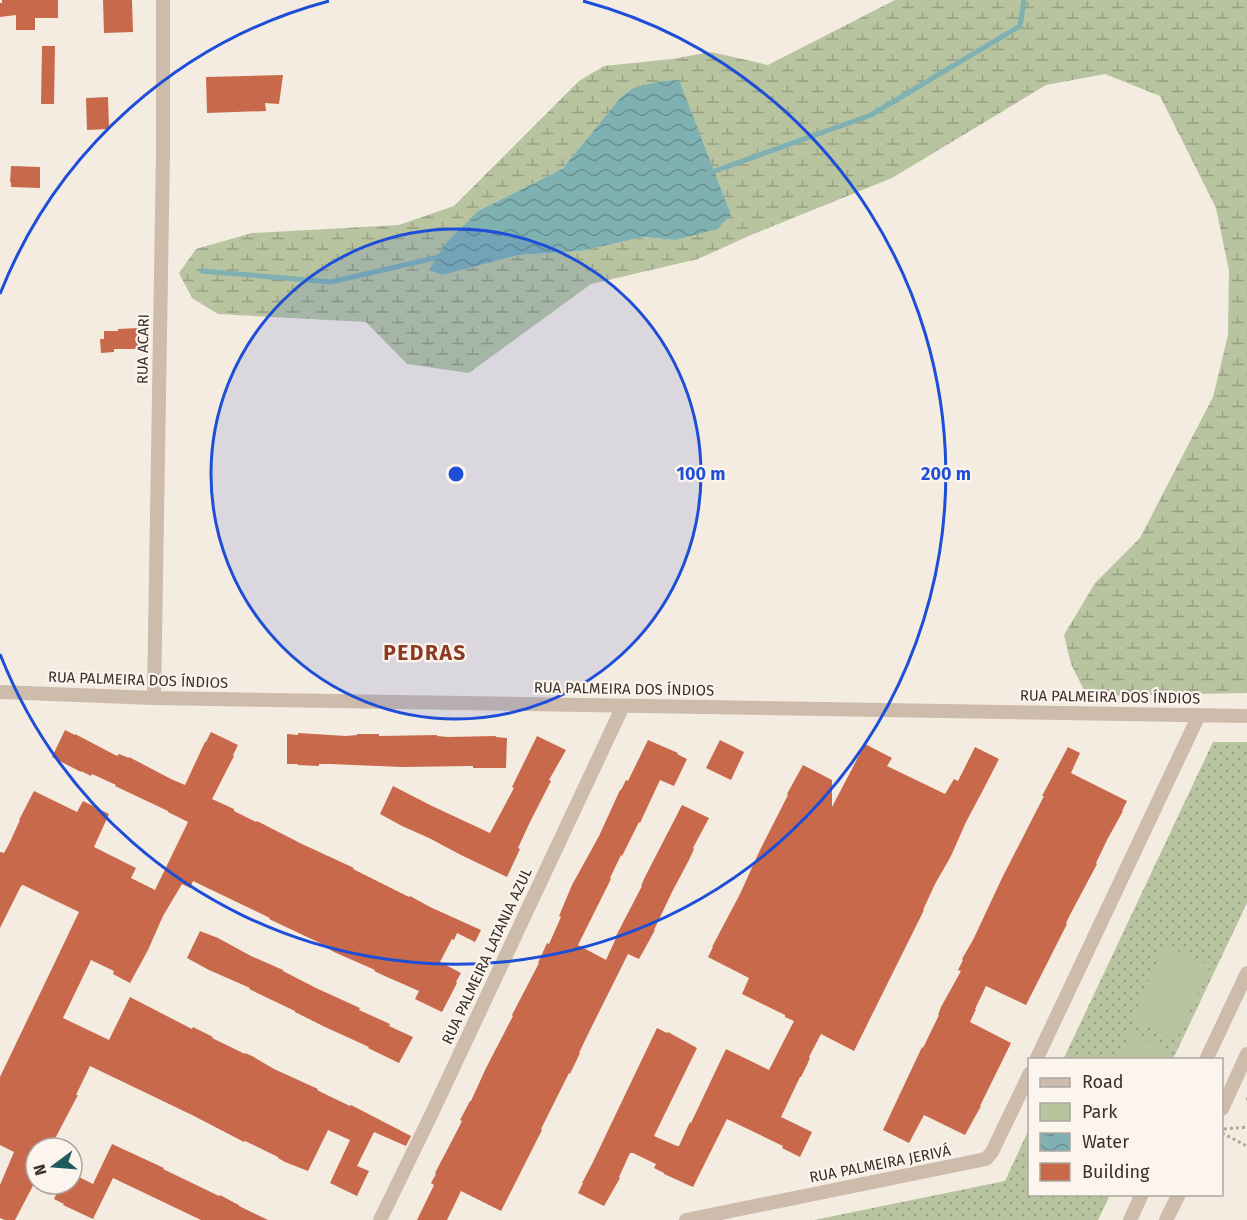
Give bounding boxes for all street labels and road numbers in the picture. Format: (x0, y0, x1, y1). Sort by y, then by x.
street label: RUA ACARI (133, 314, 153, 384)
street label: RUA PALMEIRA DOS ÍNDIOS (48, 668, 228, 692)
street label: RUA PALMEIRA DOS ÍNDIOS (534, 678, 714, 700)
street label: RUA PALMEIRA DOS ÍNDIOS (1020, 686, 1200, 708)
street label: RUA PALMEIRA LATANIA AZUL (438, 864, 536, 1047)
street label: RUA PALMEIRA JERIVÁ (808, 1141, 953, 1187)

